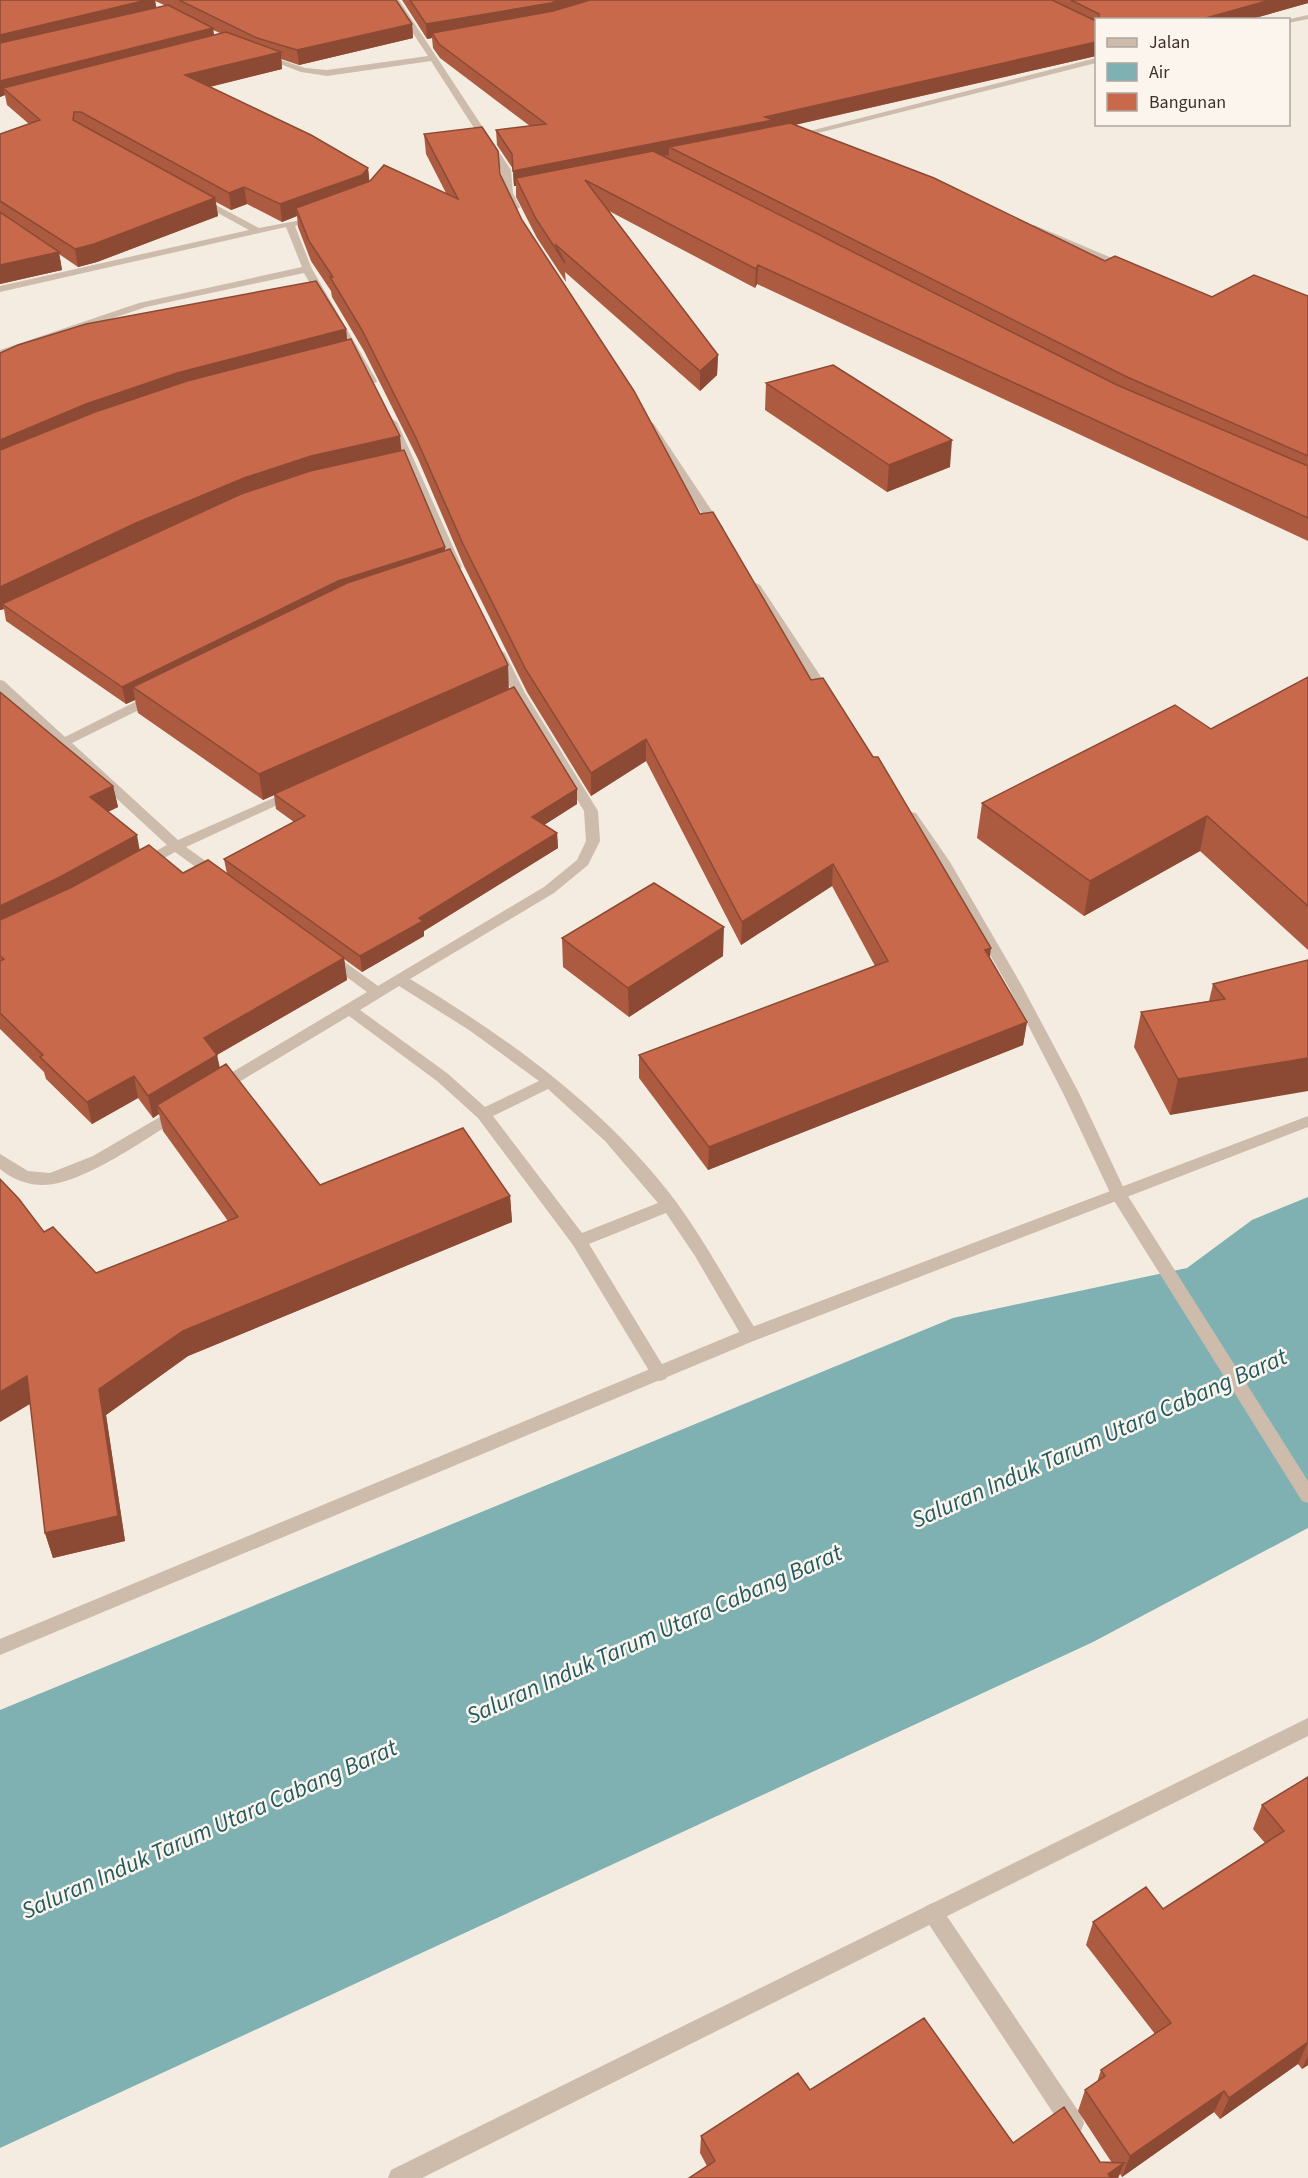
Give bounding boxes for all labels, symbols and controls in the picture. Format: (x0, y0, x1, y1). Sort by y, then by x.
legend (1095, 18, 1290, 126)
text: Jalan (1149, 30, 1190, 55)
text: Air (1149, 60, 1170, 85)
text: Bangunan (1149, 90, 1226, 115)
water label: Saluran Induk Tarum Utara Cabang Barat (906, 1339, 1294, 1537)
water label: Saluran Induk Tarum Utara Cabang Barat (461, 1535, 849, 1733)
water label: Saluran Induk Tarum Utara Cabang Barat (16, 1730, 404, 1928)

